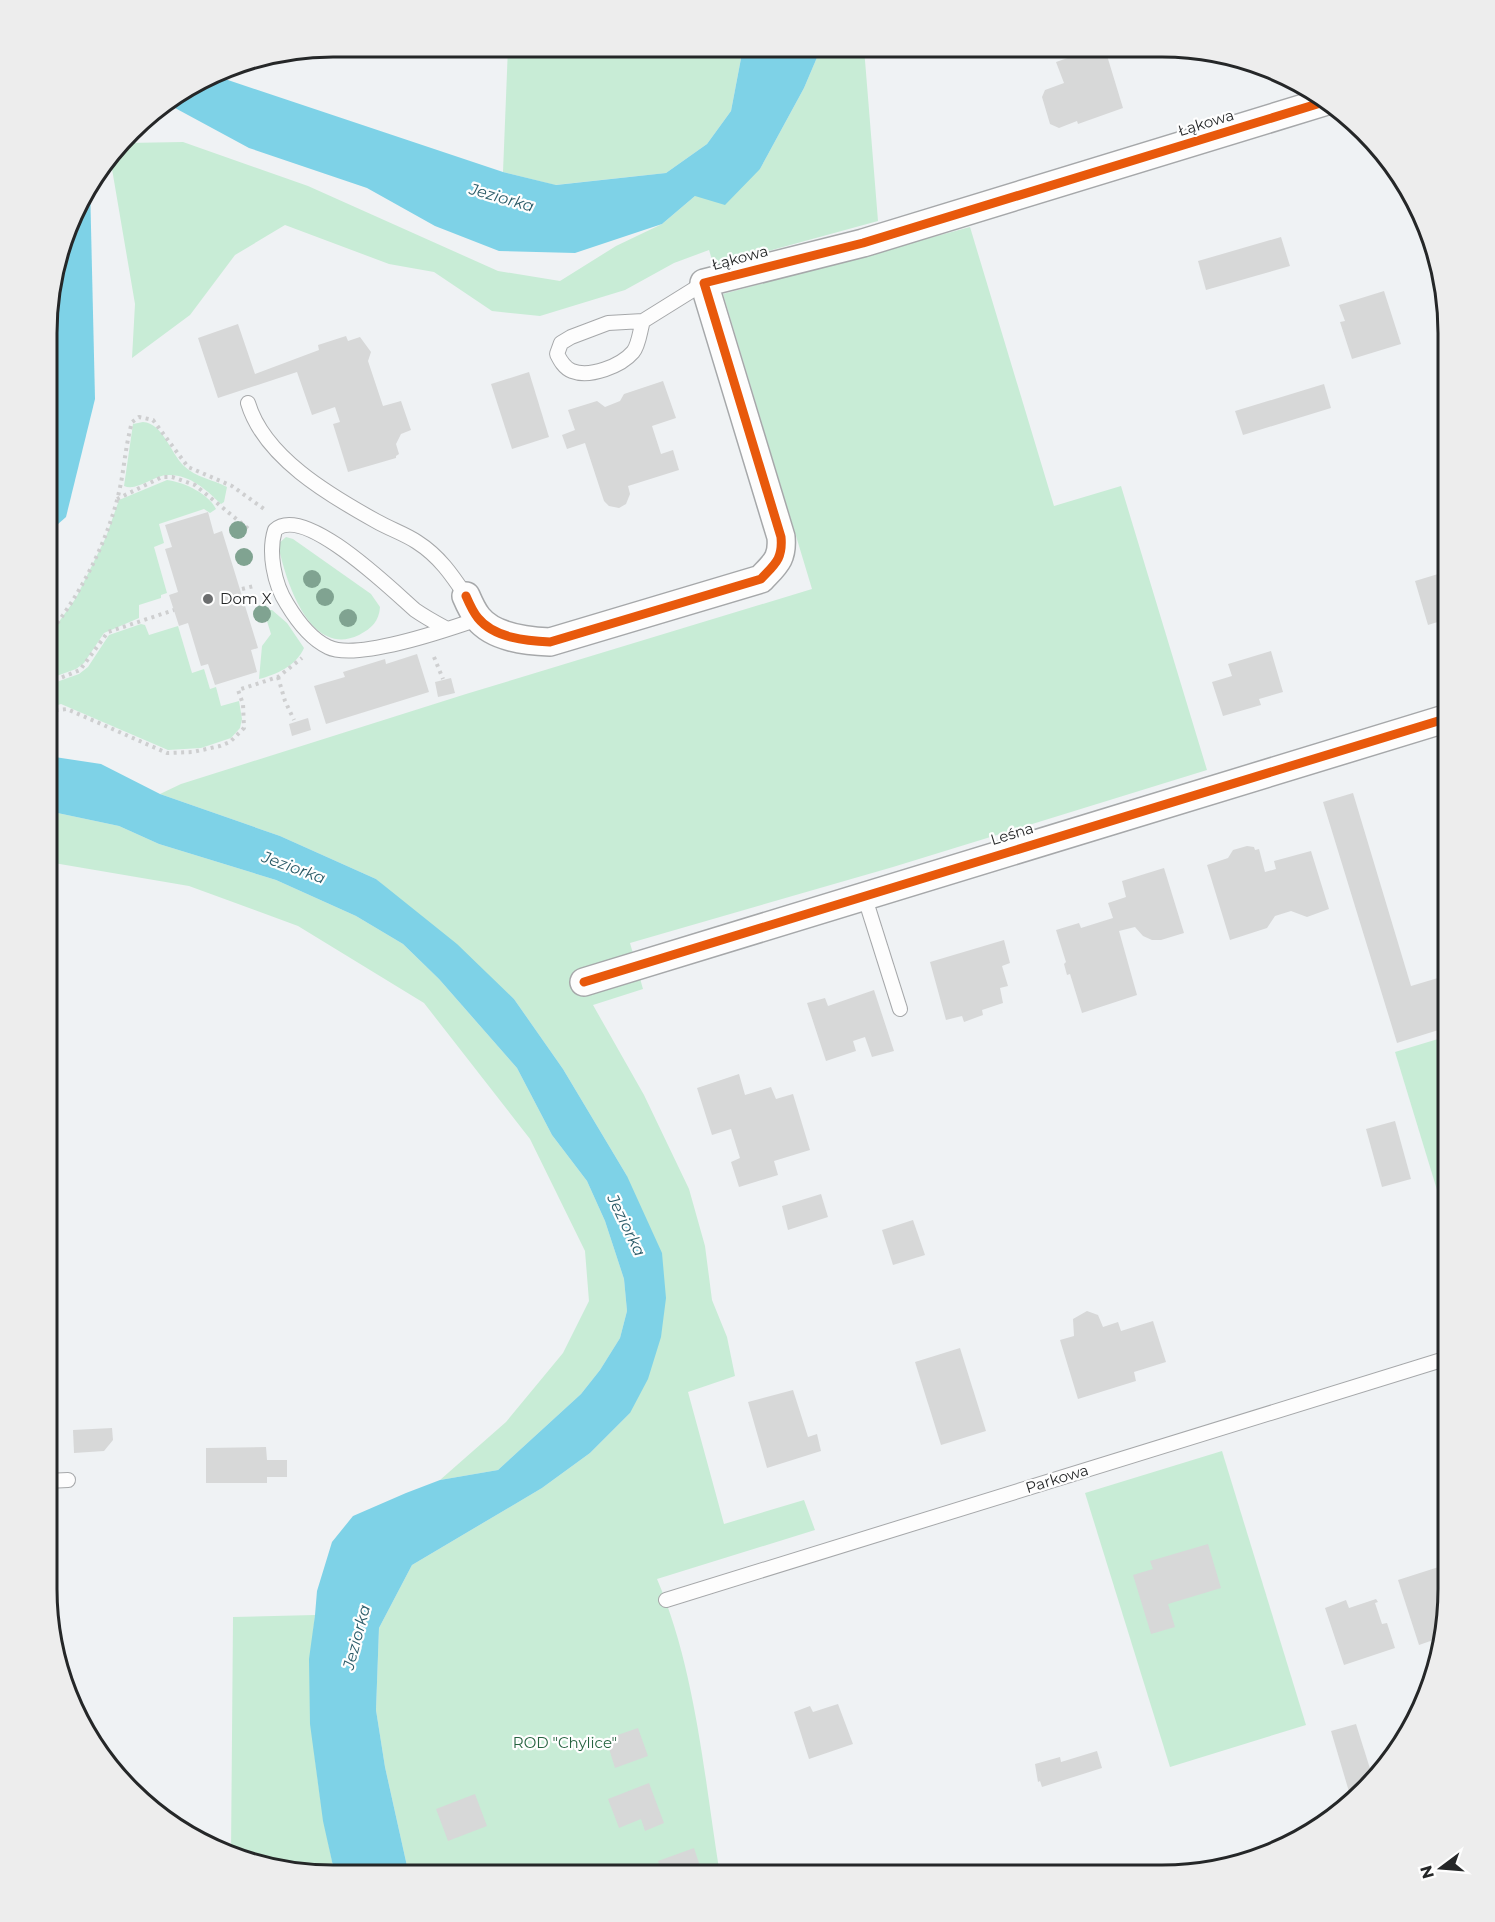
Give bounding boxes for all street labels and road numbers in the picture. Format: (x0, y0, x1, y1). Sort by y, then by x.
street label: Łąkowa (1176, 105, 1236, 140)
street label: Łąkowa (710, 241, 770, 274)
street label: Leśna (988, 818, 1036, 849)
street label: Parkowa (1023, 1460, 1091, 1497)

